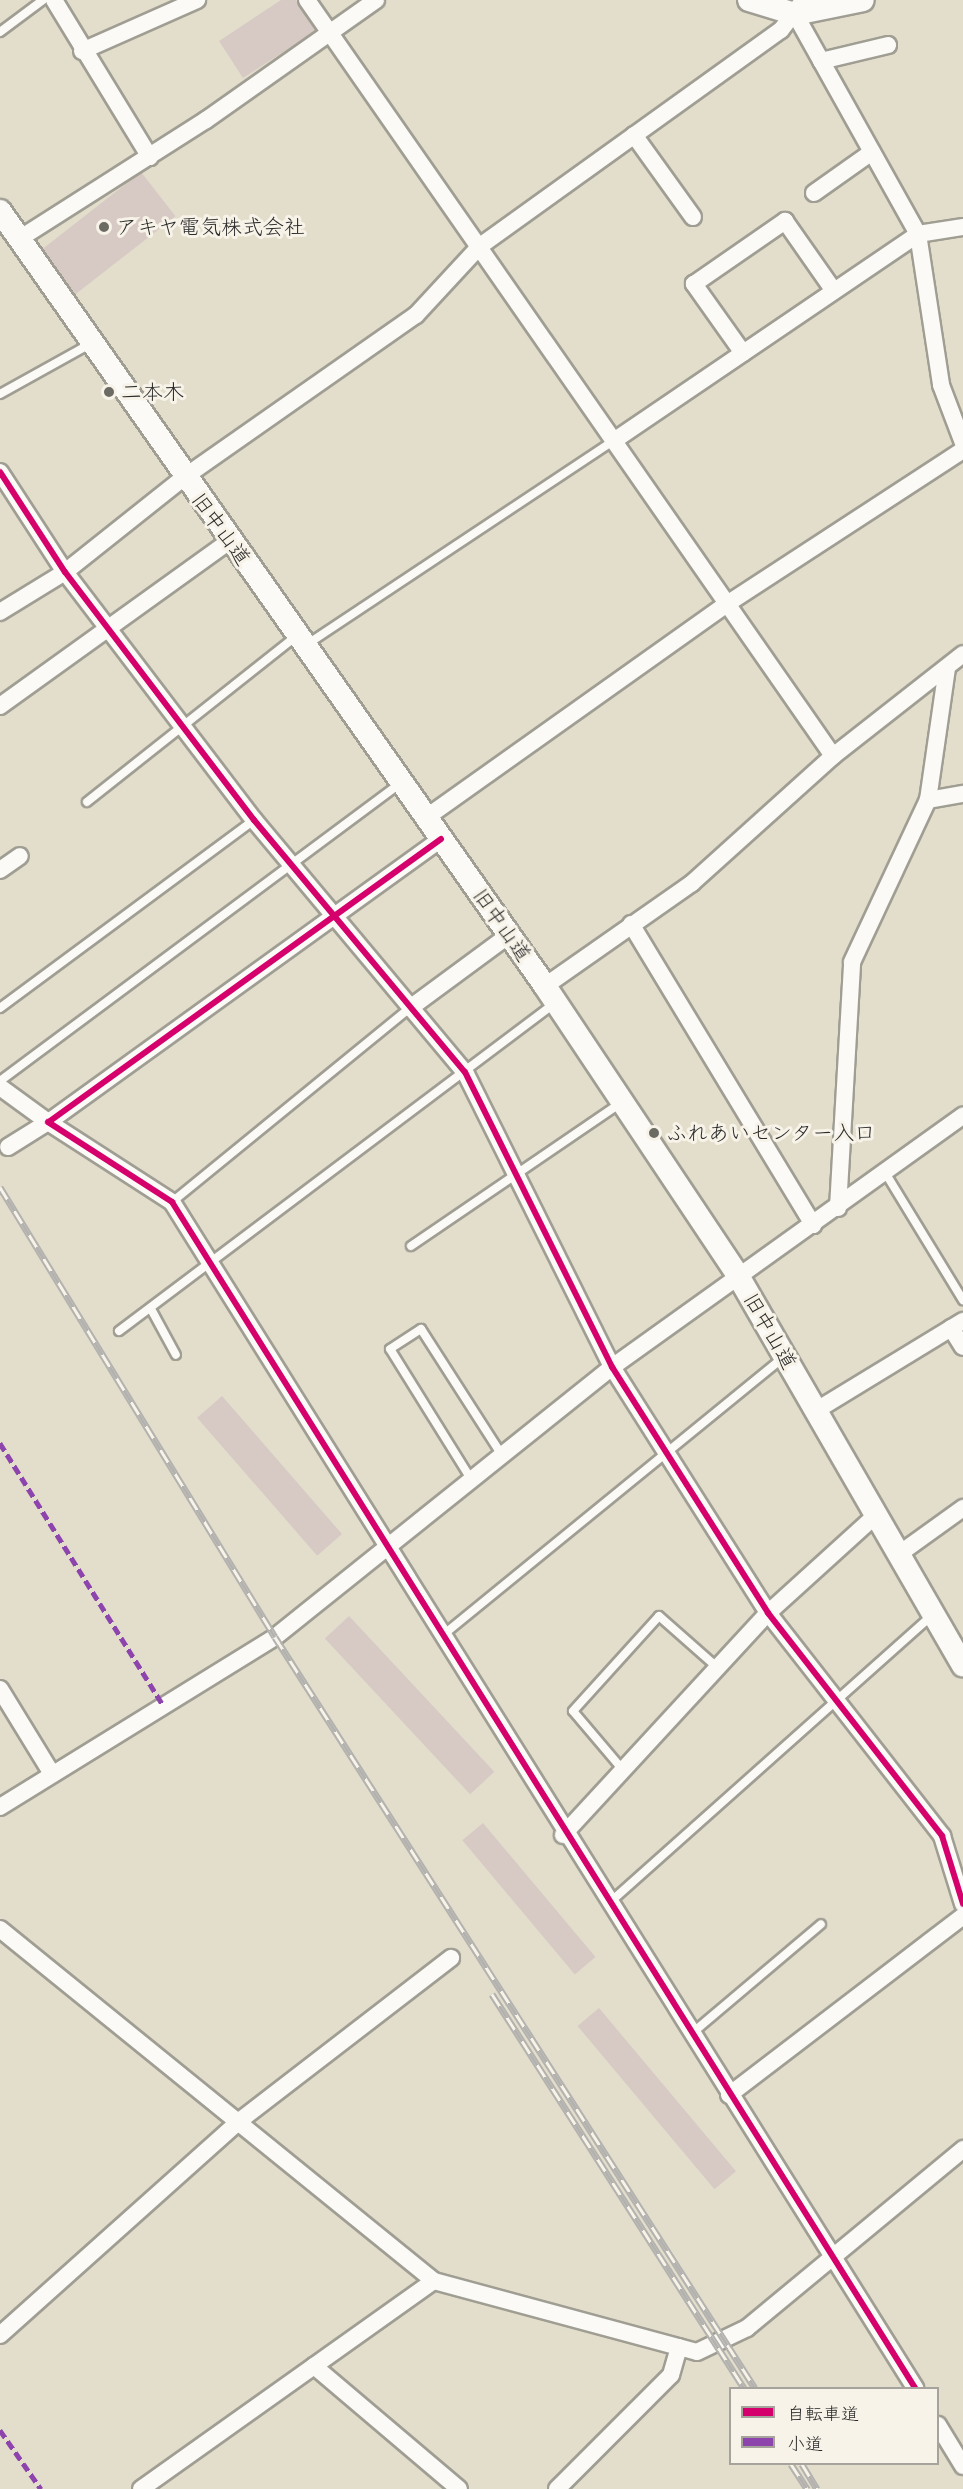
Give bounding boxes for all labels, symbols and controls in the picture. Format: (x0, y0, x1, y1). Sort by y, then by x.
place label: アキヤ電気株式会社 (116, 214, 305, 240)
marker: アキヤ電気株式会社 (97, 220, 111, 234)
place label: 二本木 (121, 379, 184, 405)
marker: 二本木 (102, 385, 116, 399)
street label: 旧中山道 (186, 488, 256, 570)
street label: 旧中山道 (468, 883, 536, 967)
place label: ふれあいセンター入口 (666, 1120, 876, 1146)
marker: ふれあいセンター入口 (647, 1126, 661, 1140)
street label: 旧中山道 (738, 1288, 802, 1374)
legend (729, 2387, 939, 2465)
text: 自転車道 (787, 2403, 859, 2425)
text: 小道 (787, 2433, 823, 2455)

